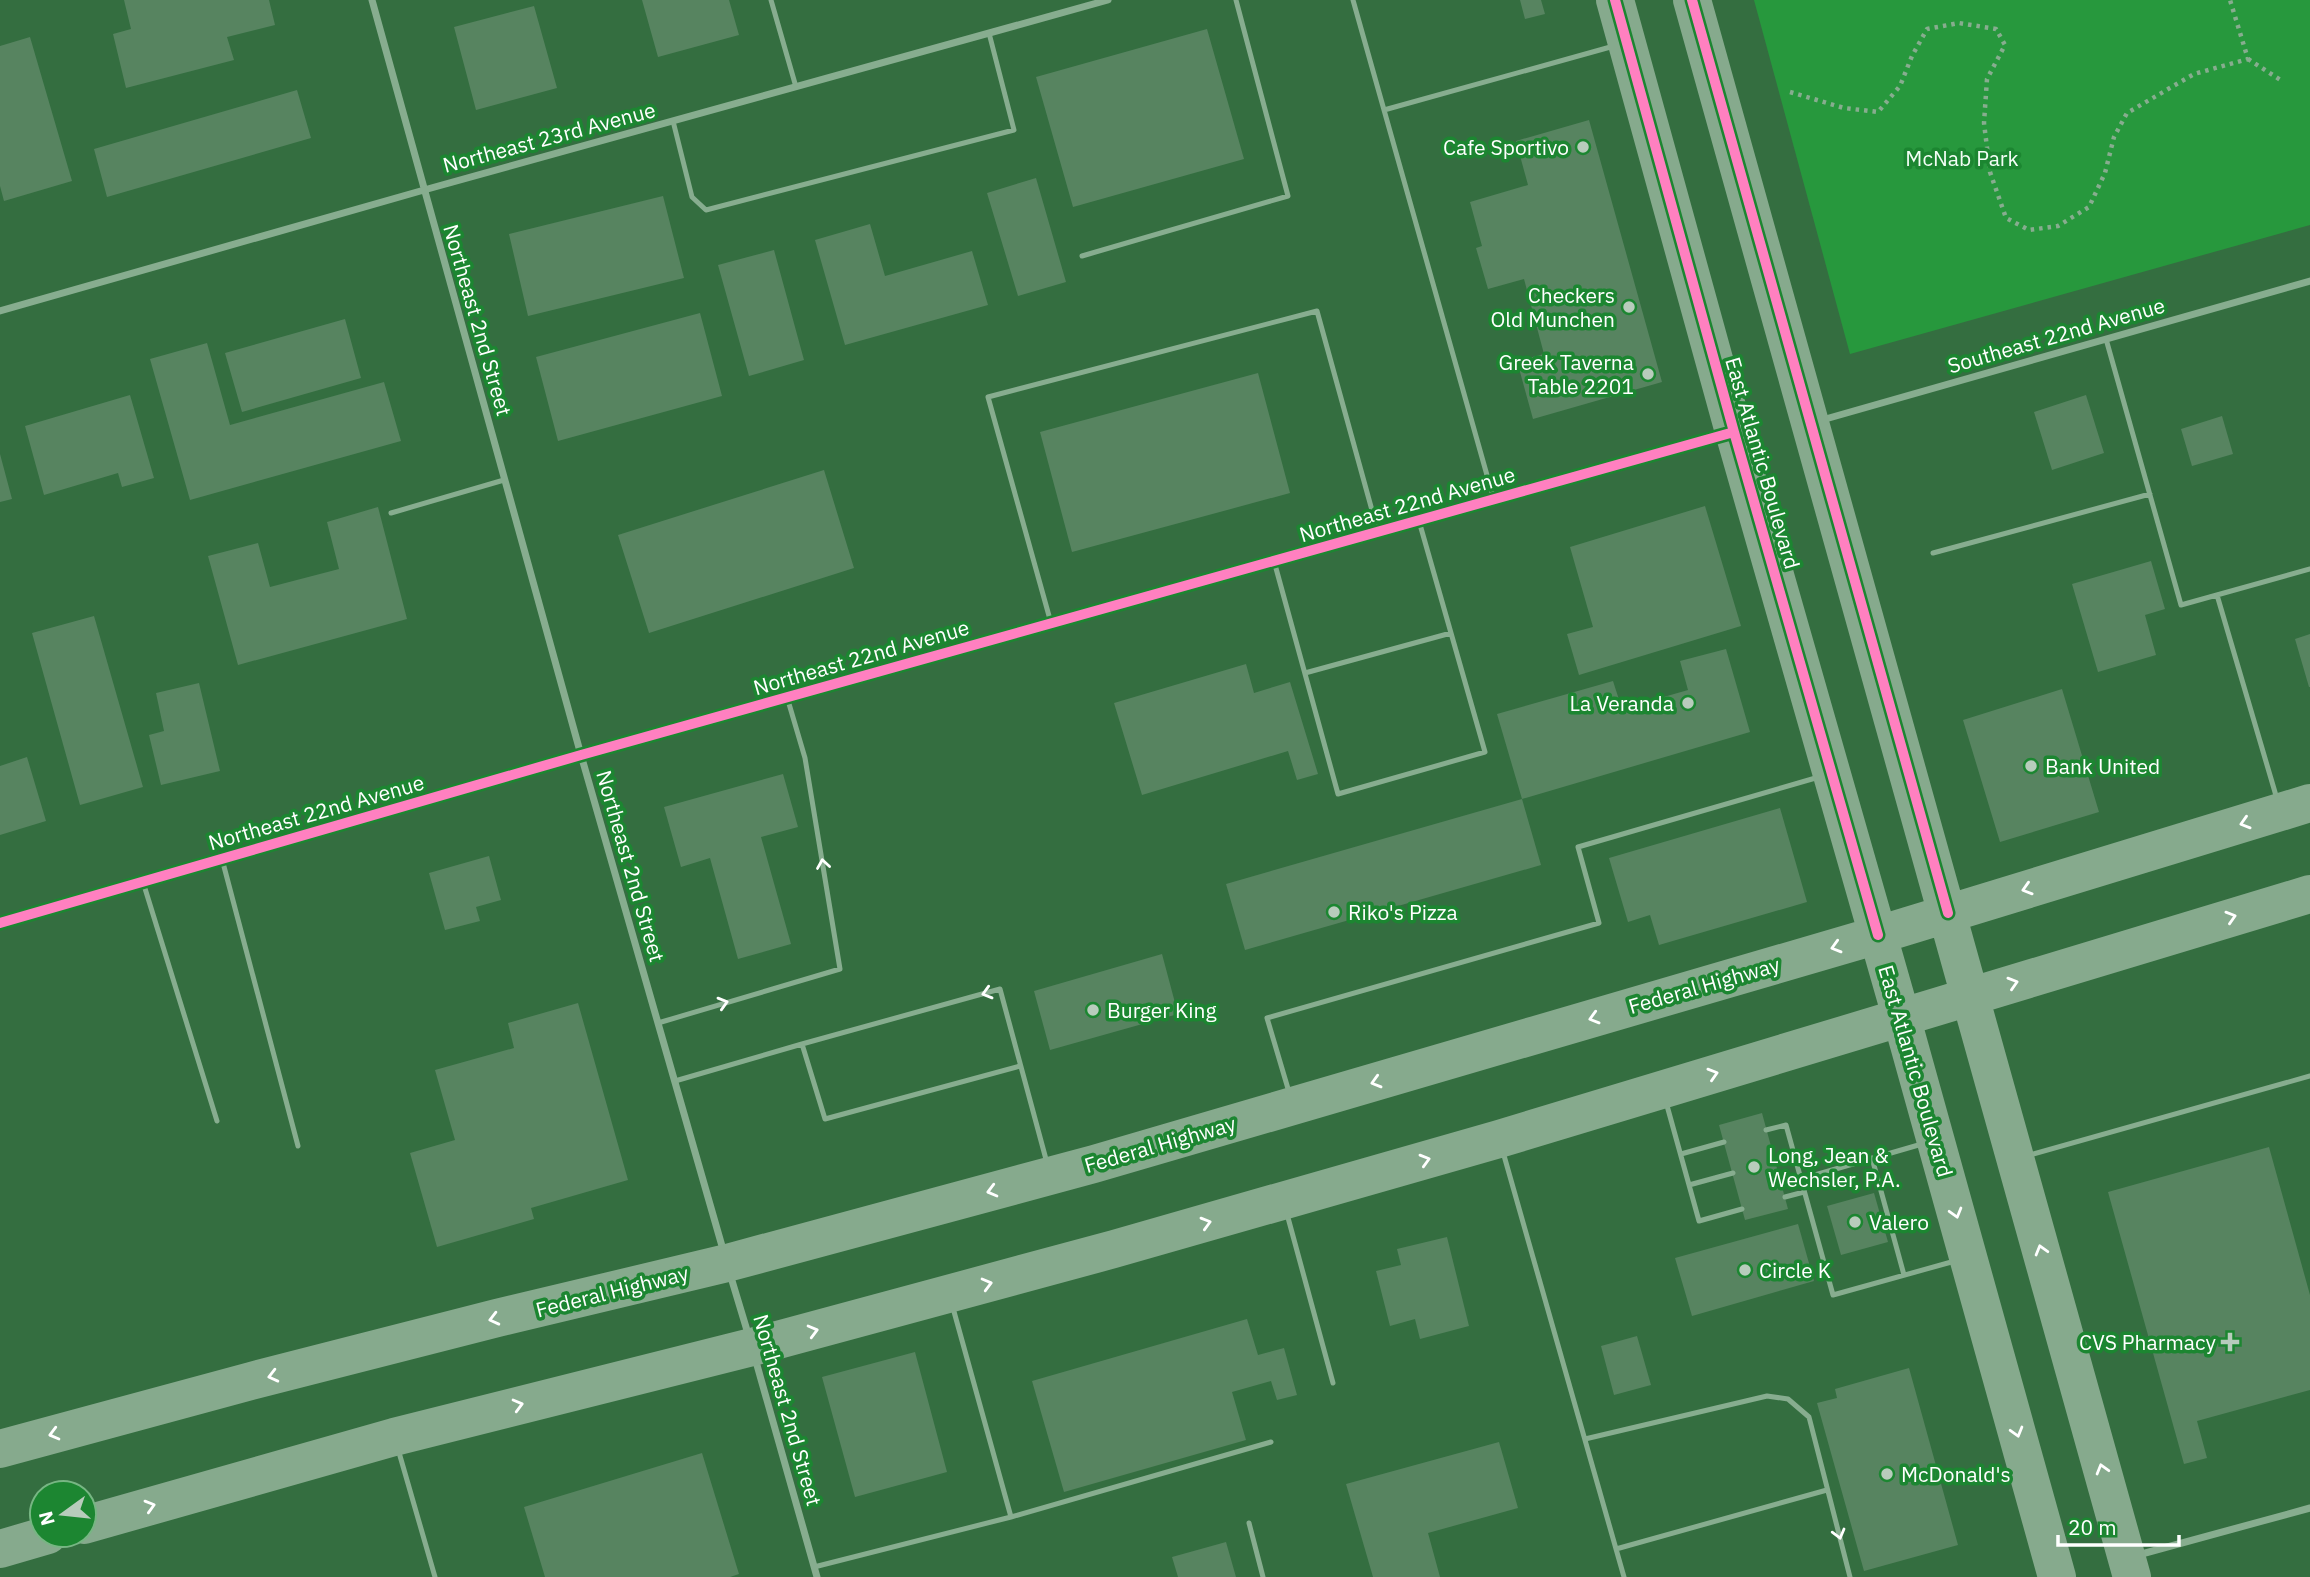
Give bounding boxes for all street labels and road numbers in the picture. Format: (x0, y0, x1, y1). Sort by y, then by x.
street label: Northeast 23rd Avenue (440, 95, 658, 179)
street label: Northeast 2nd Street (437, 221, 519, 419)
street label: Southeast 22nd Avenue (1944, 291, 2168, 379)
street label: East Atlantic Boulevard (1719, 354, 1807, 572)
street label: Northeast 22nd Avenue (1296, 460, 1518, 548)
street label: Northeast 22nd Avenue (750, 613, 972, 701)
street label: Northeast 2nd Street (590, 767, 672, 965)
street label: Northeast 22nd Avenue (205, 768, 427, 856)
street label: Federal Highway (1625, 950, 1784, 1020)
street label: East Atlantic Boulevard (1872, 962, 1960, 1180)
street label: Federal Highway (1081, 1109, 1240, 1179)
street label: Federal Highway (533, 1258, 692, 1324)
street label: Northeast 2nd Street (747, 1311, 829, 1509)

